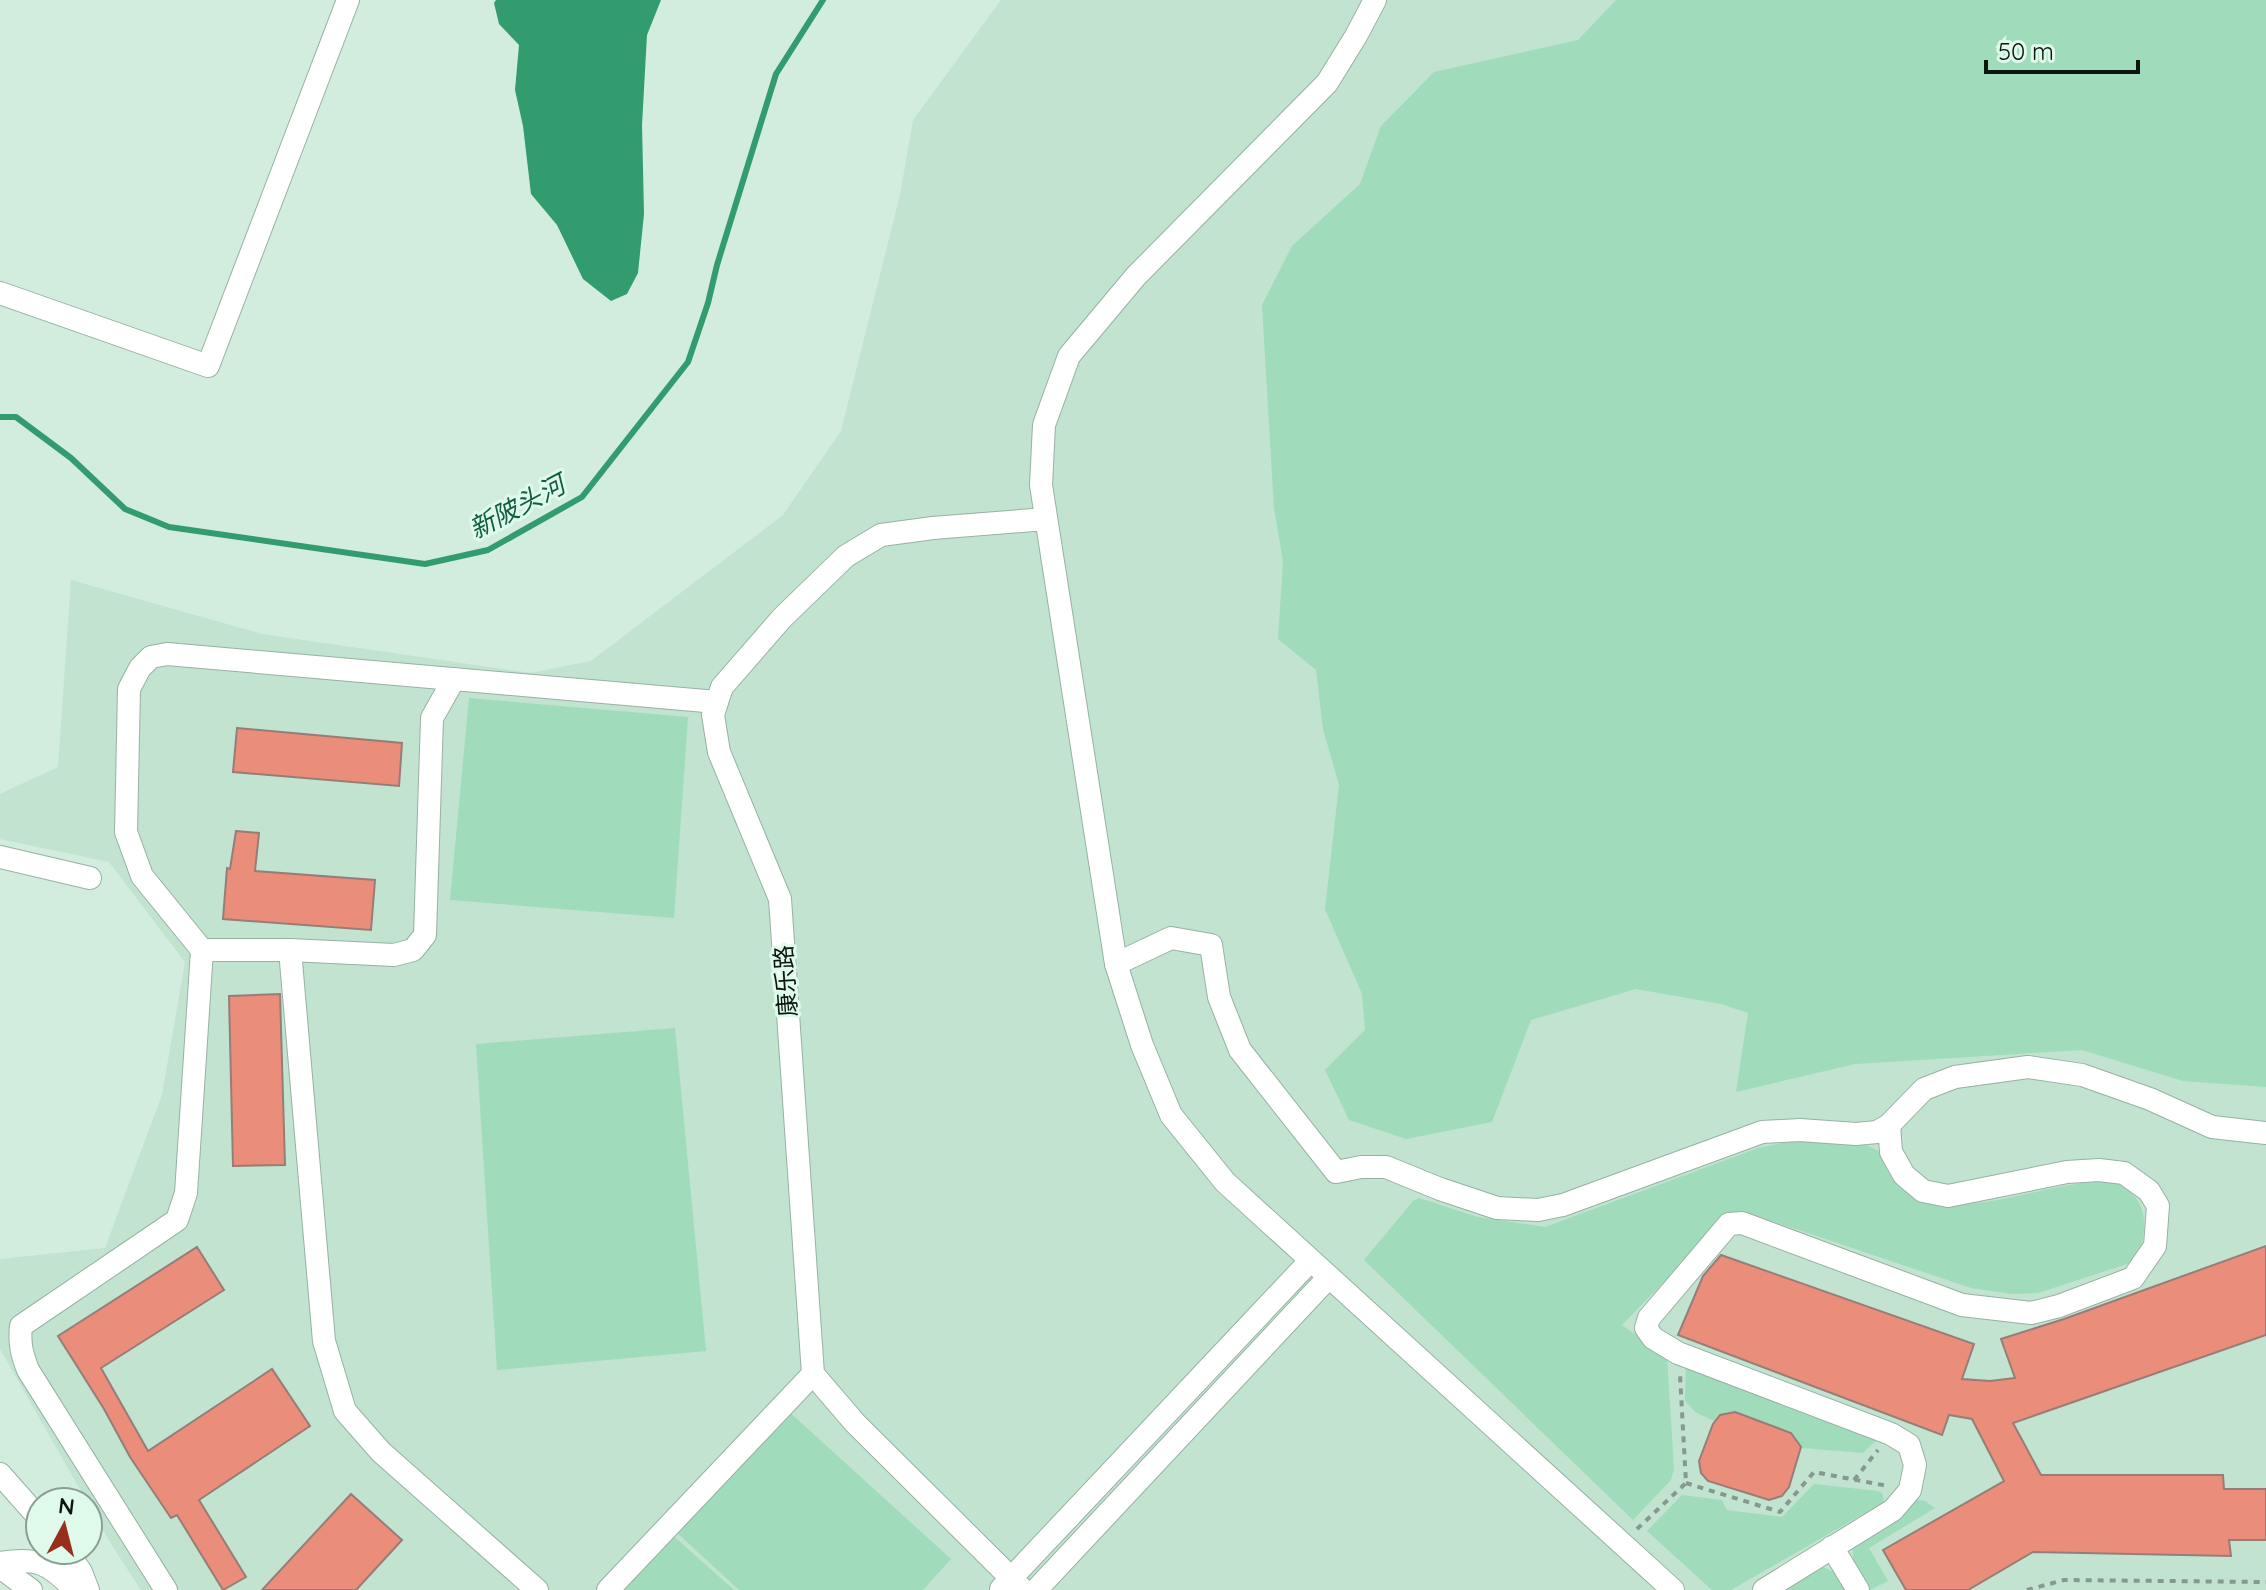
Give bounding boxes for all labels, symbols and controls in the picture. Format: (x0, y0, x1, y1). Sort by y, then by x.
scale bar (1986, 24, 2138, 74)
text: 50 m (1998, 36, 2054, 66)
water label: 新陂头河 (463, 465, 575, 546)
street label: 康乐路 (768, 944, 802, 1018)
north arrow (24, 1486, 104, 1566)
text: N (57, 1491, 76, 1521)

